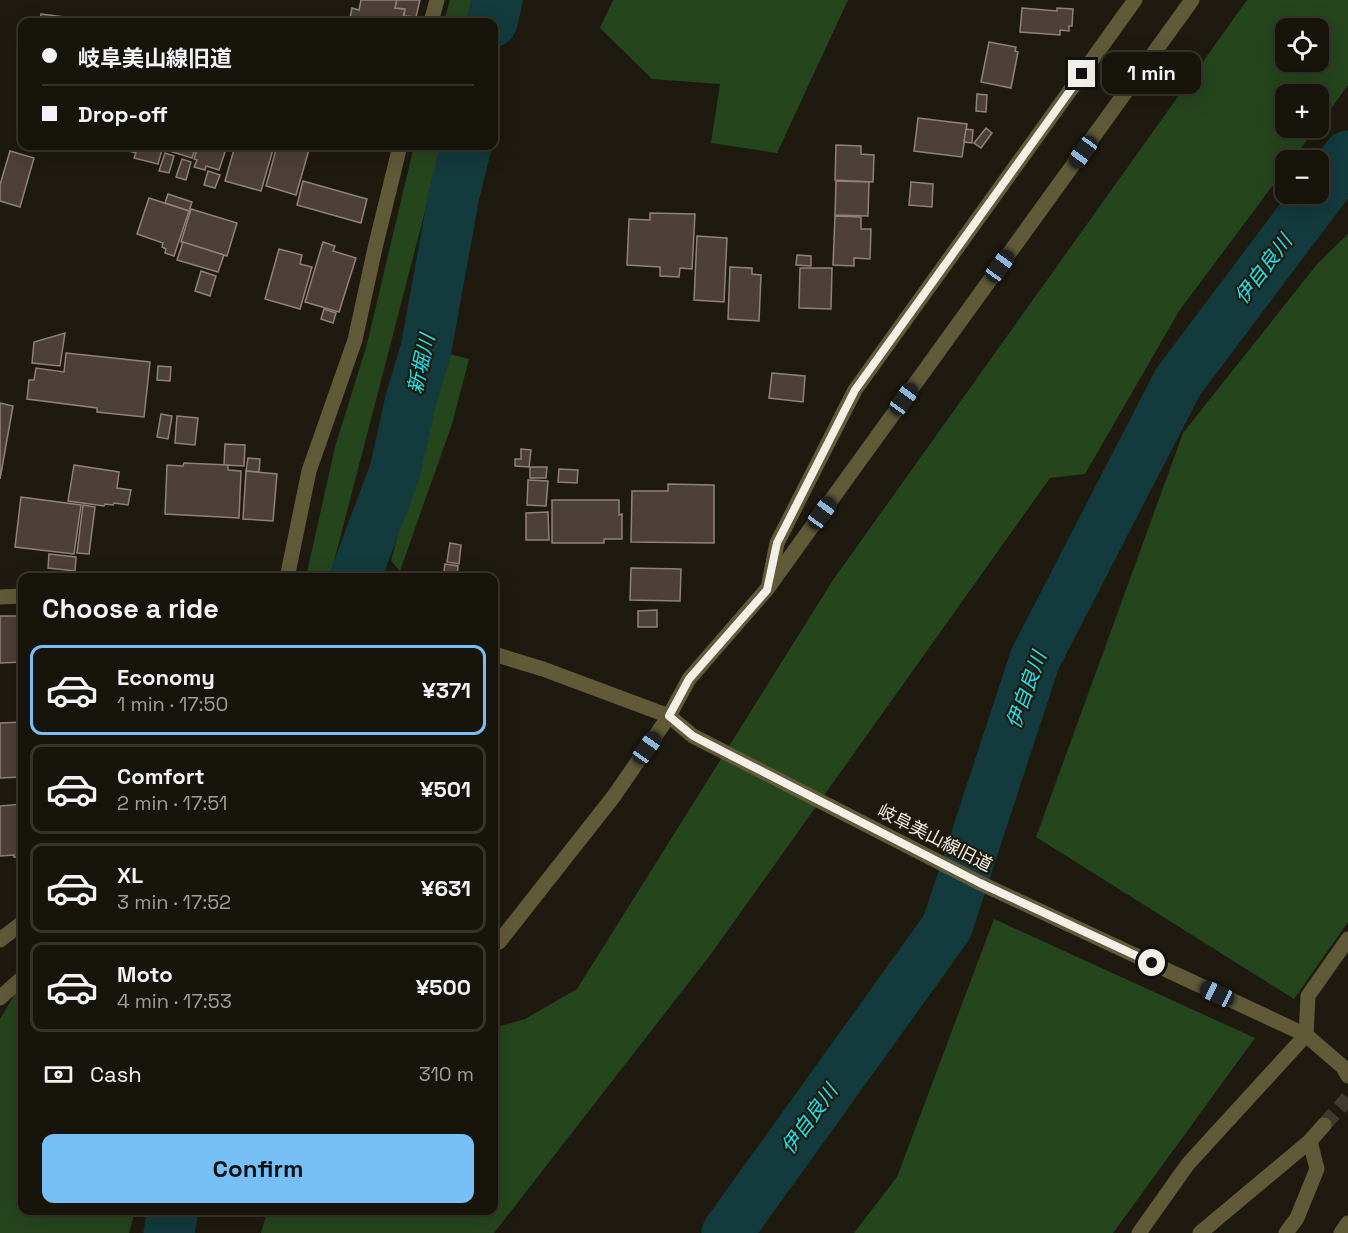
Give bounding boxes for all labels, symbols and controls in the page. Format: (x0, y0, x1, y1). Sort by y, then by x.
map controls (1275, 18, 1329, 204)
button: locate (1275, 18, 1329, 72)
text: 岐阜美山線旧道 (78, 44, 232, 72)
callout: 1 min (1103, 53, 1202, 95)
route end (1068, 60, 1095, 87)
text: 1 min (1127, 60, 1176, 86)
button: + (1275, 84, 1329, 138)
text: Drop-off (78, 100, 168, 128)
car (1065, 132, 1101, 172)
button: − (1275, 150, 1329, 204)
water label: 伊自良川 (1229, 228, 1299, 309)
car (982, 246, 1018, 286)
water label: 新堀川 (402, 330, 441, 396)
car (886, 379, 922, 419)
car (804, 493, 840, 533)
text: Choose a ride (42, 591, 219, 626)
water label: 伊自良川 (1000, 646, 1053, 732)
icon: car (45, 663, 99, 717)
text: Economy (117, 663, 215, 691)
text: ¥371 (422, 676, 471, 704)
text: 1 min · 17:50 (117, 691, 228, 717)
car (629, 728, 665, 768)
icon: car (45, 762, 99, 816)
text: Comfort (117, 762, 205, 790)
text: ¥501 (420, 775, 471, 803)
text: 2 min · 17:51 (117, 790, 227, 816)
street label: 岐阜美山線旧道 (874, 799, 997, 876)
icon: car (45, 861, 99, 915)
text: XL (117, 861, 143, 889)
text: ¥631 (421, 874, 471, 902)
text: 3 min · 17:52 (117, 889, 231, 915)
route start (1138, 949, 1165, 976)
icon: car (45, 960, 99, 1014)
text: Moto (117, 960, 173, 988)
text: ¥500 (416, 973, 471, 1001)
car (1197, 978, 1237, 1010)
text: 4 min · 17:53 (117, 988, 232, 1014)
icon: cash (42, 1058, 75, 1091)
text: Cash (90, 1060, 142, 1088)
text: 310 m (419, 1061, 474, 1087)
water label: 伊自良川 (775, 1077, 844, 1159)
button: Confirm (42, 1134, 474, 1203)

